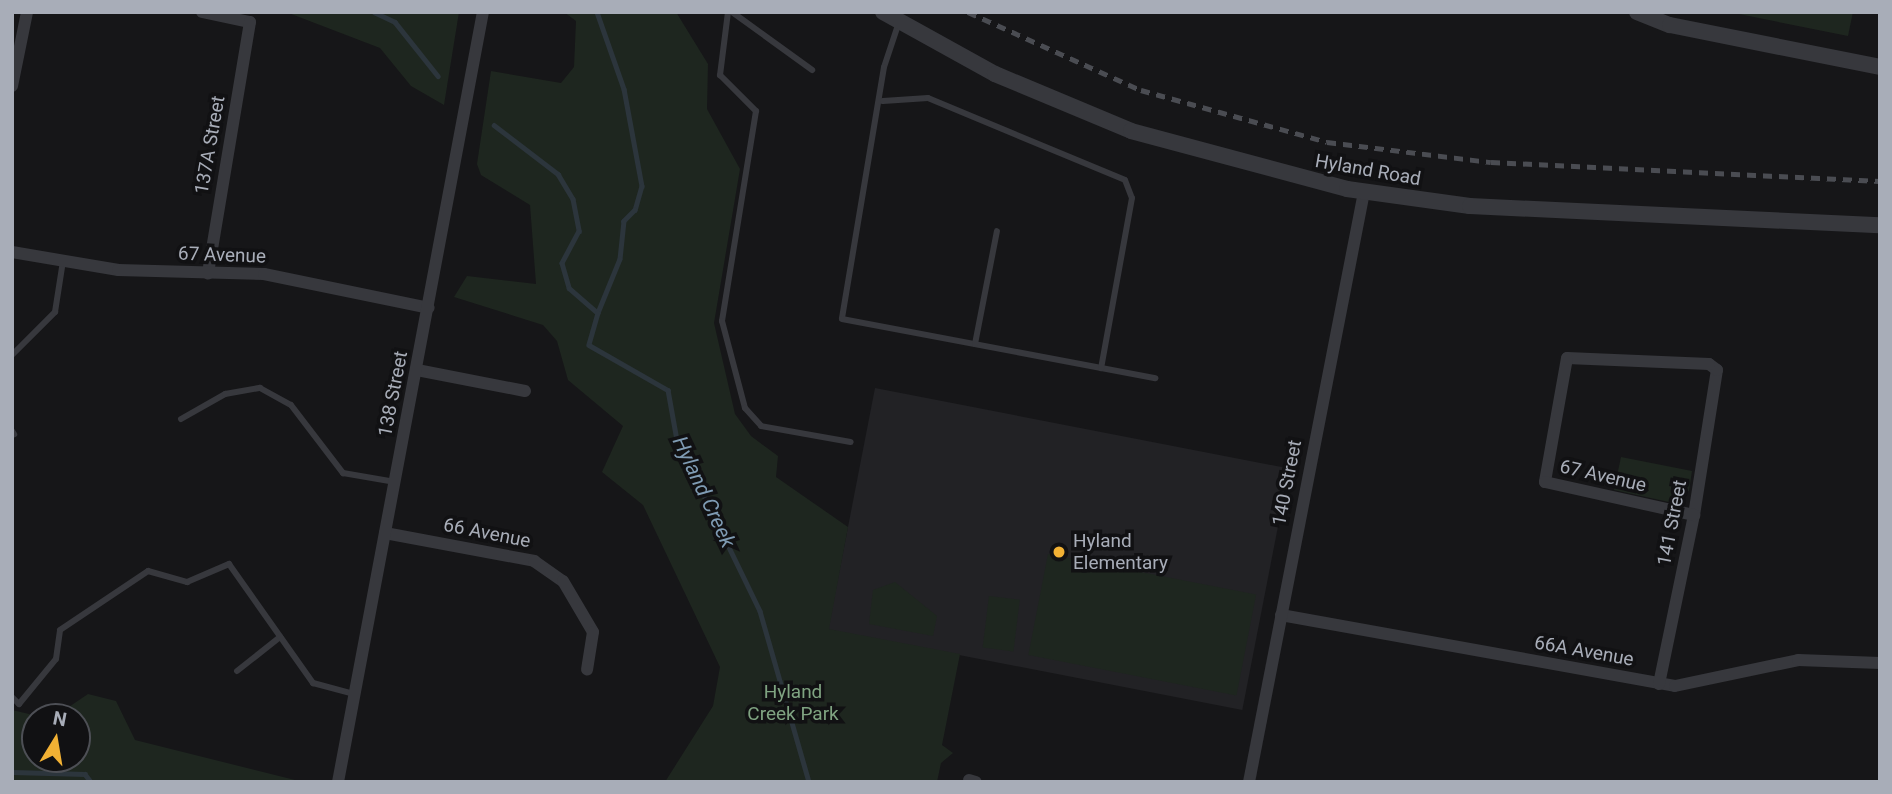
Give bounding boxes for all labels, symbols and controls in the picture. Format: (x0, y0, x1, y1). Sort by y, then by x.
street label: 137A Street (190, 94, 230, 196)
street label: Hyland Road (1313, 149, 1423, 191)
street label: 67 Avenue (178, 242, 266, 268)
street label: 138 Street (374, 349, 412, 439)
water label: Hyland Creek (667, 432, 741, 552)
street label: 140 Street (1268, 438, 1306, 528)
street label: 67 Avenue (1557, 455, 1649, 497)
street label: 141 Street (1653, 478, 1691, 568)
street label: 66 Avenue (442, 513, 532, 553)
place label: Hyland Elementary (1073, 530, 1168, 574)
marker: Hyland Elementary (1051, 544, 1067, 560)
street label: 66A Avenue (1532, 631, 1636, 671)
park label: Hyland Creek Park (747, 681, 839, 725)
north arrow (21, 703, 91, 773)
text: N (51, 706, 68, 731)

